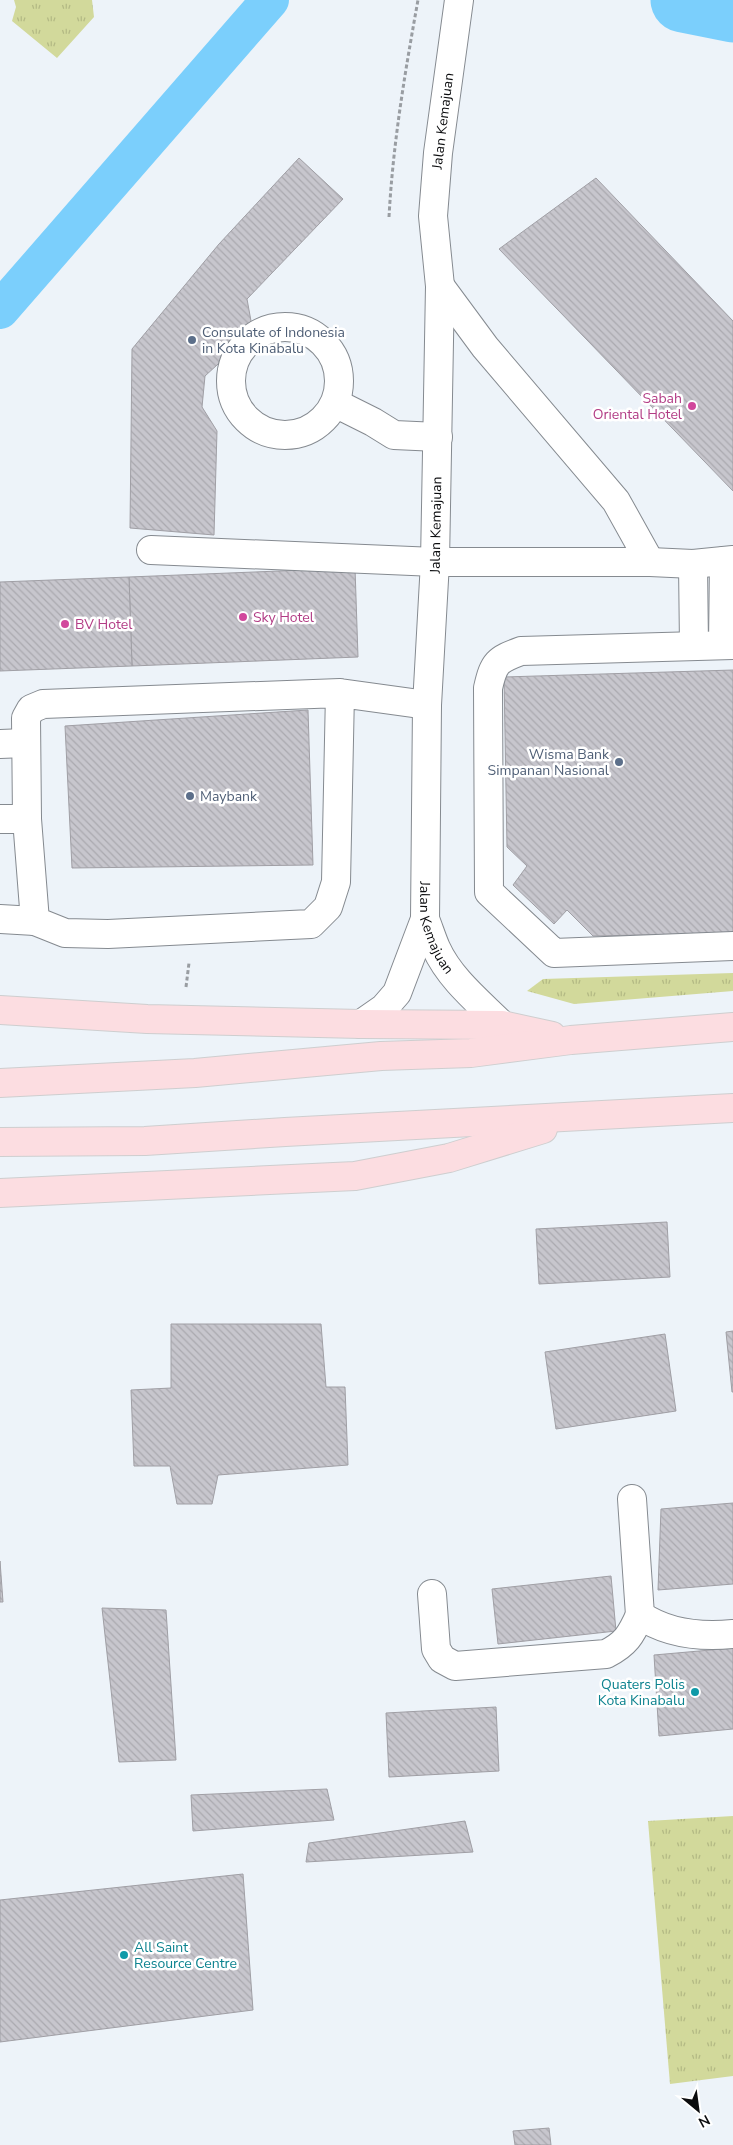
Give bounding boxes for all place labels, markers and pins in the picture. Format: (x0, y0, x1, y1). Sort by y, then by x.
place label: Consulate of Indonesia in Kota Kinabalu (202, 323, 345, 358)
marker: Consulate of Indonesia in Kota Kinabalu (186, 334, 198, 346)
place label: Sabah Oriental Hotel (593, 389, 683, 424)
marker: Sabah Oriental Hotel (686, 400, 698, 412)
place label: Sky Hotel (253, 608, 315, 627)
marker: Sky Hotel (237, 611, 249, 623)
place label: BV Hotel (75, 615, 133, 634)
marker: BV Hotel (59, 618, 71, 630)
place label: Wisma Bank Simpanan Nasional (488, 745, 610, 780)
marker: Wisma Bank Simpanan Nasional (613, 756, 625, 768)
place label: Maybank (200, 787, 258, 806)
marker: Maybank (184, 790, 196, 802)
place label: Quaters Polis Kota Kinabalu (598, 1675, 685, 1710)
marker: Quaters Polis Kota Kinabalu (689, 1686, 701, 1698)
place label: All Saint Resource Centre (134, 1938, 237, 1973)
marker: All Saint Resource Centre (118, 1949, 130, 1961)

